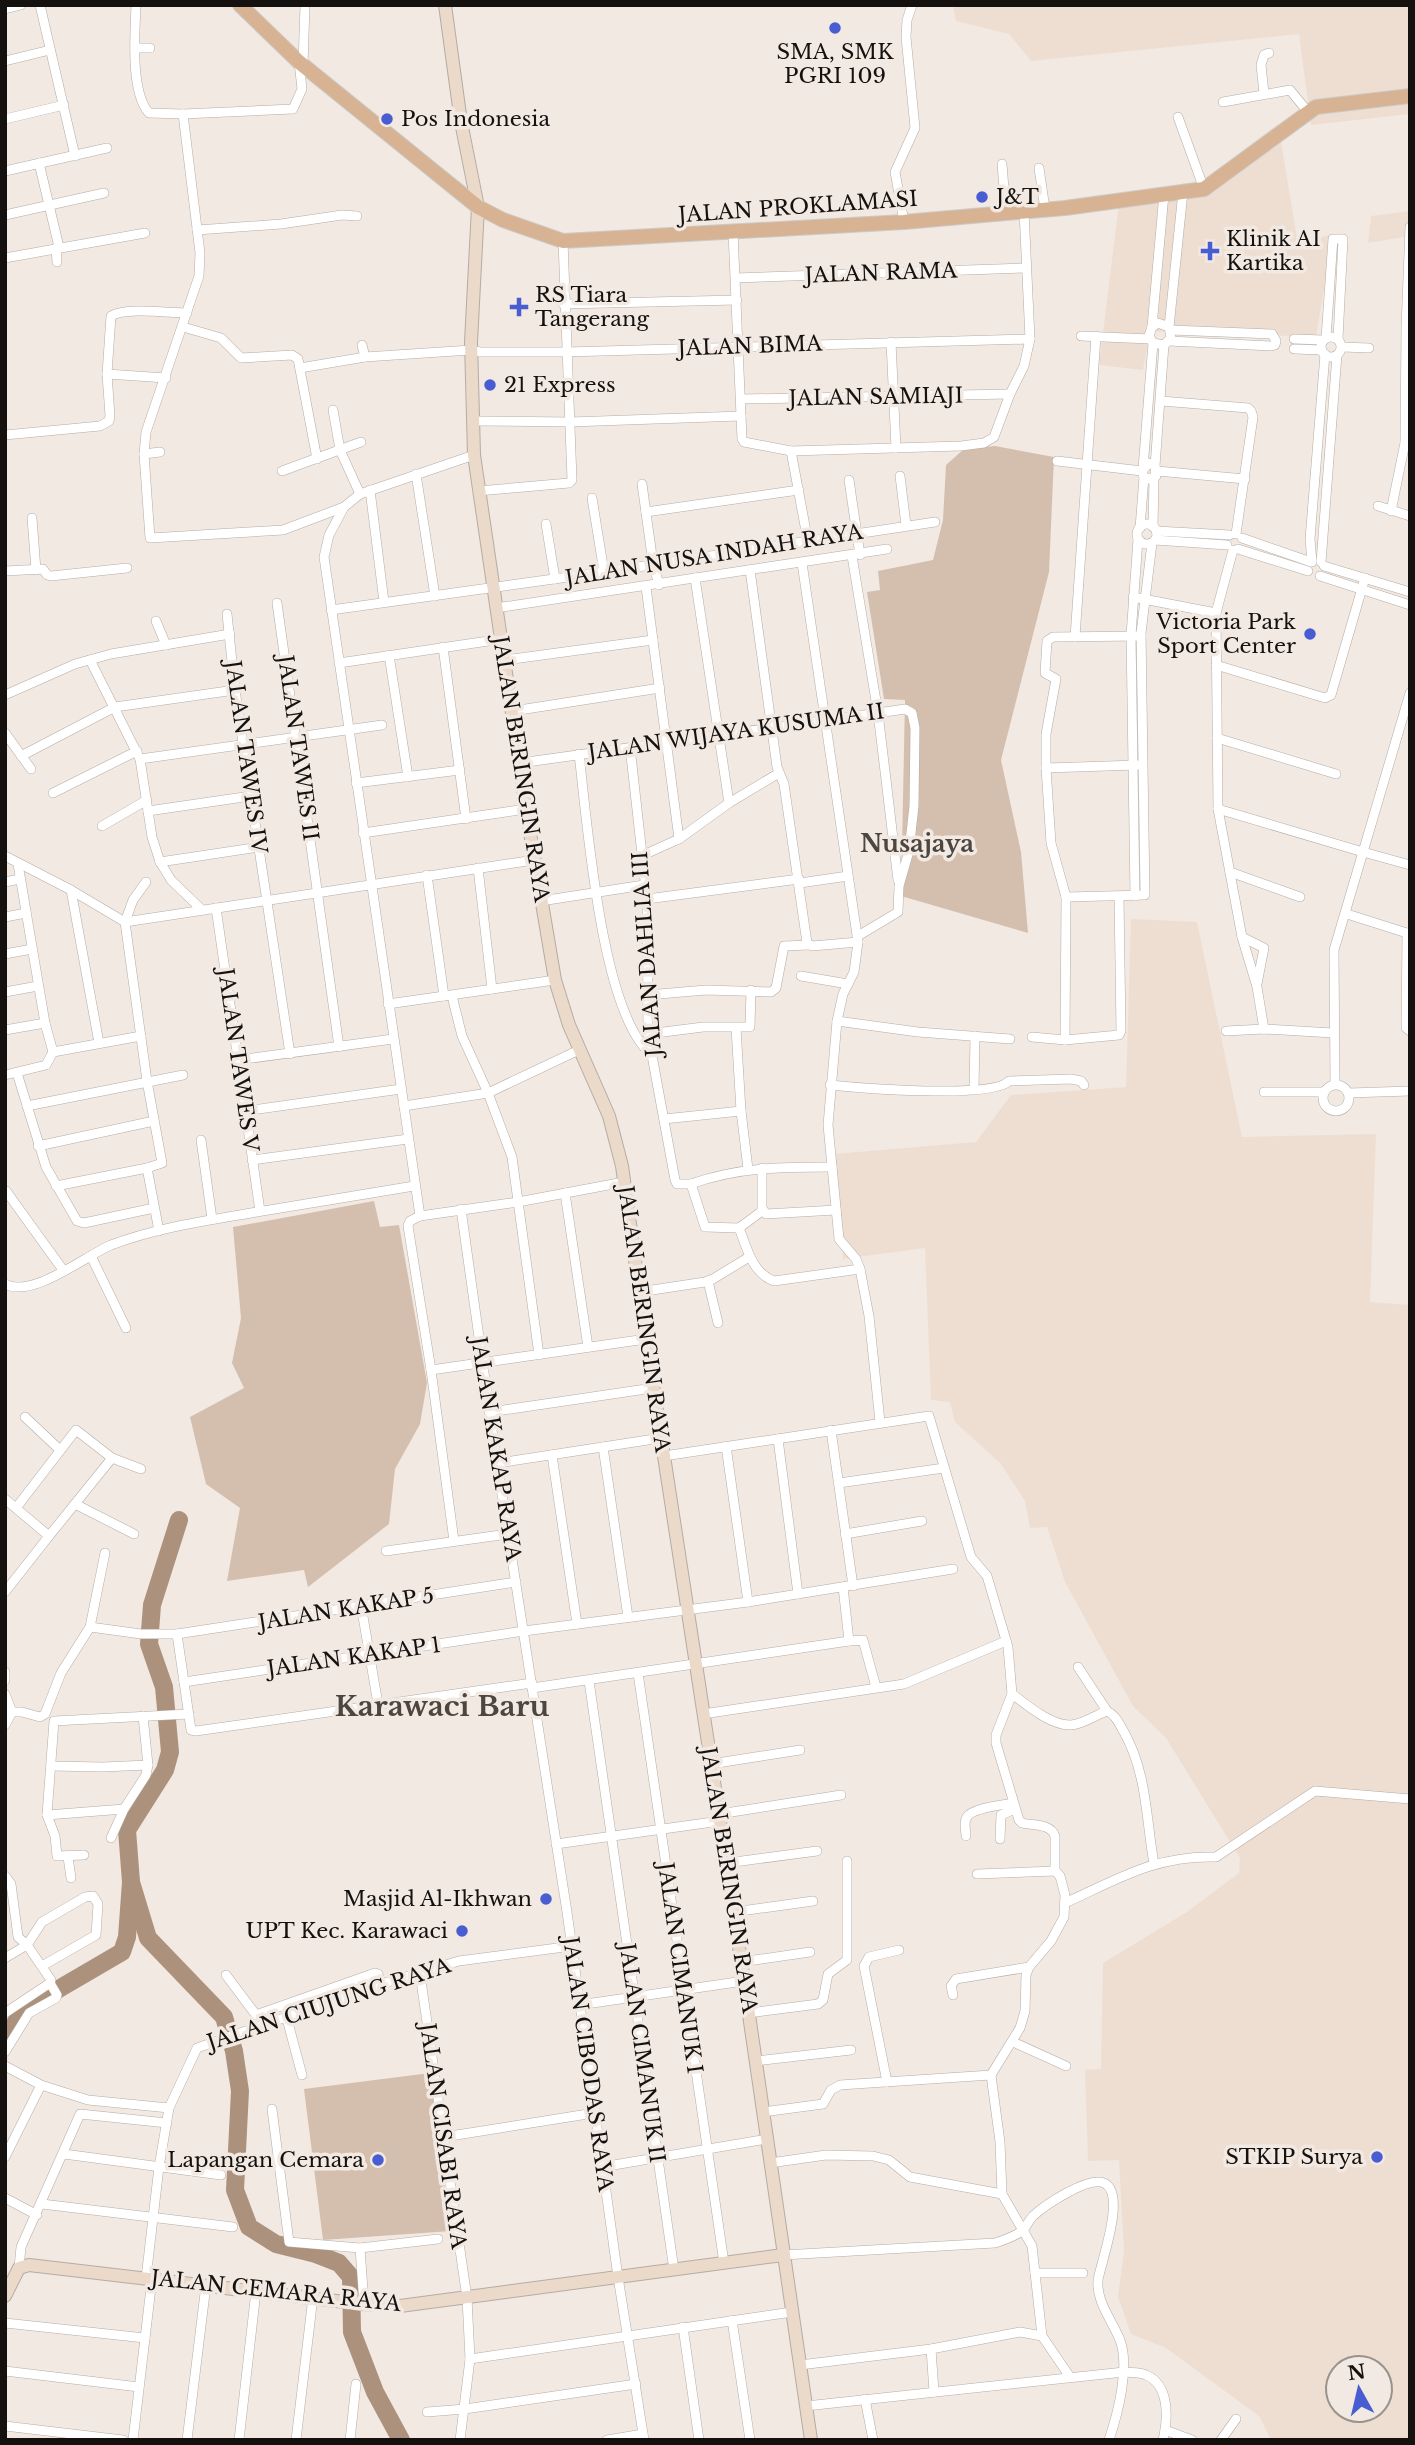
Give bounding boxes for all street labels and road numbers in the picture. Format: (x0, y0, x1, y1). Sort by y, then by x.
street label: JALAN PROKLAMASI (674, 186, 919, 229)
street label: JALAN RAMA (801, 257, 958, 289)
street label: JALAN BIMA (674, 330, 823, 362)
street label: JALAN SAMIAJI (785, 382, 964, 412)
street label: JALAN NUSA INDAH RAYA (560, 519, 865, 592)
street label: JALAN BERINGIN RAYA (487, 631, 555, 905)
street label: JALAN TAWES II (272, 651, 324, 842)
street label: JALAN TAWES IV (219, 656, 273, 856)
street label: JALAN WIJAYA KUSUMA II (583, 698, 886, 766)
street label: JALAN DAHLIA III (627, 850, 667, 1061)
street label: JALAN TAWES V (212, 963, 264, 1154)
street label: JALAN BERINGIN RAYA (612, 1181, 676, 1455)
street label: JALAN KAKAP RAYA (465, 1332, 527, 1564)
street label: JALAN KAKAP 5 (253, 1582, 436, 1636)
street label: JALAN KAKAP 1 (263, 1632, 442, 1682)
street label: JALAN BERINGIN RAYA (695, 1742, 763, 2016)
street label: JALAN CIMANUK I (652, 1858, 708, 2075)
street label: JALAN CIBODAS RAYA (557, 1932, 619, 2194)
street label: JALAN CIMANUK II (613, 1938, 670, 2165)
street label: JALAN CIUJUNG RAYA (201, 1952, 455, 2057)
street label: JALAN CISABI RAYA (414, 2018, 472, 2251)
street label: JALAN CEMARA RAYA (147, 2265, 403, 2317)

